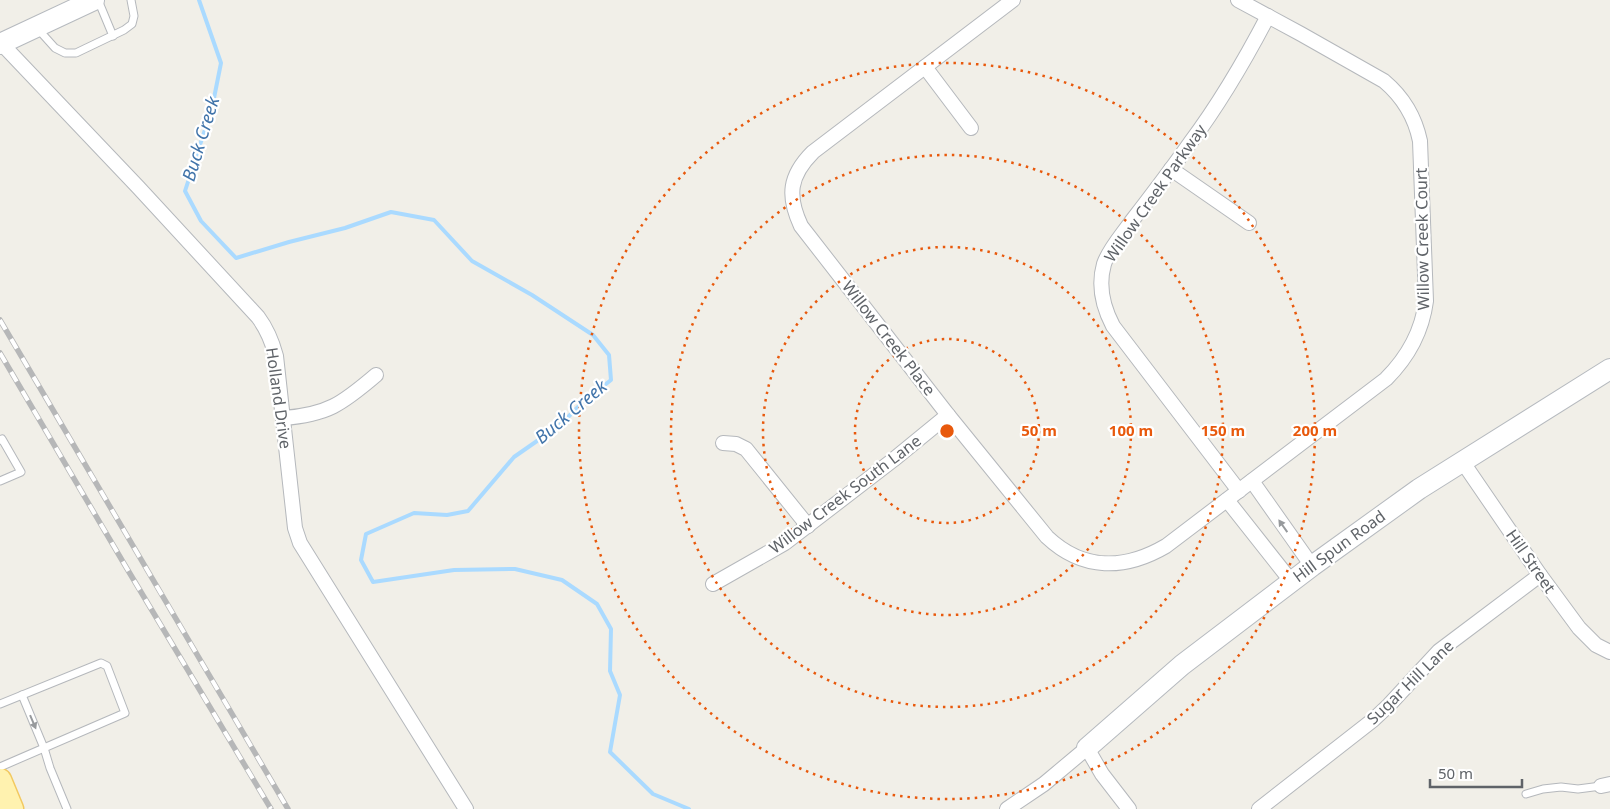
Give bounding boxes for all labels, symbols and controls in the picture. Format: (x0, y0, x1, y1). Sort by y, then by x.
water label: Buck Creek (176, 92, 225, 184)
street label: Willow Creek Parkway (1099, 119, 1212, 266)
street label: Willow Creek Court (1410, 167, 1434, 310)
street label: Willow Creek Place (837, 276, 941, 400)
street label: Holland Drive (261, 346, 297, 450)
water label: Buck Creek (529, 373, 612, 448)
text: 50 m (1021, 420, 1057, 440)
text: 100 m (1109, 420, 1153, 440)
text: 150 m (1201, 420, 1245, 440)
text: 200 m (1293, 420, 1337, 440)
centre of rings (938, 422, 956, 440)
street label: Willow Creek South Lane (765, 430, 925, 558)
street label: Hill Spun Road (1288, 505, 1390, 587)
one-way arrow (1278, 520, 1289, 533)
street label: Hill Street (1501, 525, 1561, 597)
street label: Sugar Hill Lane (1362, 635, 1458, 729)
one-way arrow (29, 715, 37, 730)
scale bar (1430, 756, 1522, 788)
text: 50 m (1438, 763, 1473, 783)

